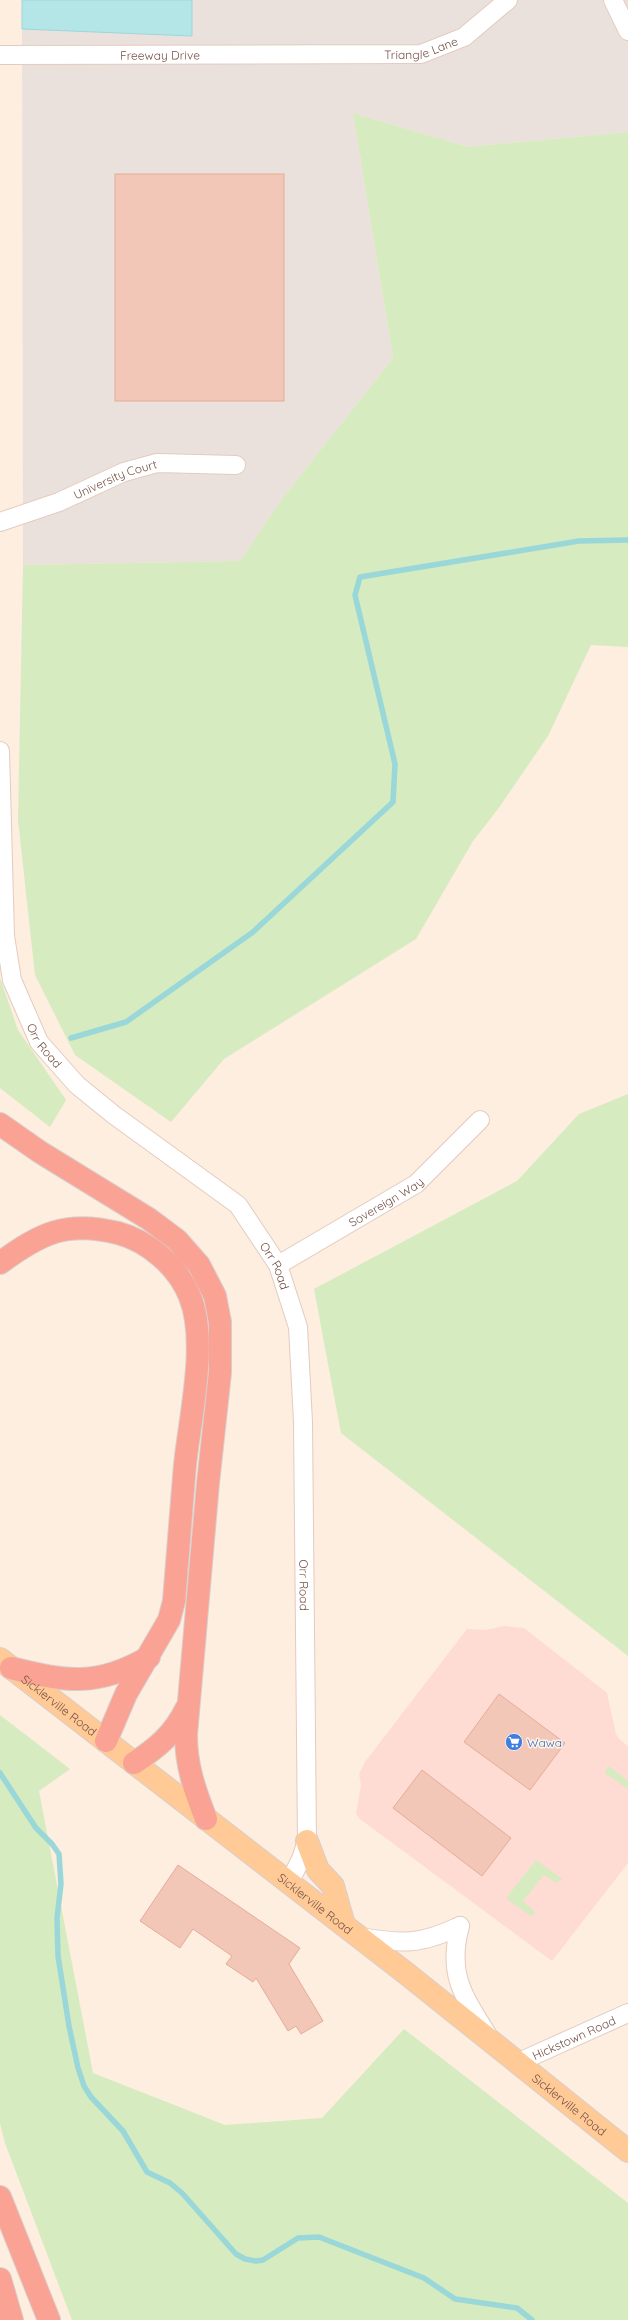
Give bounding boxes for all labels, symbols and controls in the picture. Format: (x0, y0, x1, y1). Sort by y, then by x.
street label: Triangle Lane (384, 33, 460, 62)
street label: Freeway Drive (120, 47, 200, 62)
street label: University Court (71, 456, 158, 502)
street label: Orr Road (24, 1021, 65, 1071)
street label: Sovereign Way (346, 1174, 426, 1229)
street label: Orr Road (257, 1239, 293, 1291)
street label: Orr Road (297, 1559, 312, 1611)
street label: Sicklerville Road (19, 1671, 100, 1739)
supermarket icon: Wawa (504, 1732, 524, 1752)
place label: Wawa (527, 1735, 562, 1750)
street label: Sicklerville Road (275, 1869, 356, 1937)
street label: Hickstown Road (530, 2012, 618, 2063)
street label: Sicklerville Road (529, 2070, 610, 2138)

